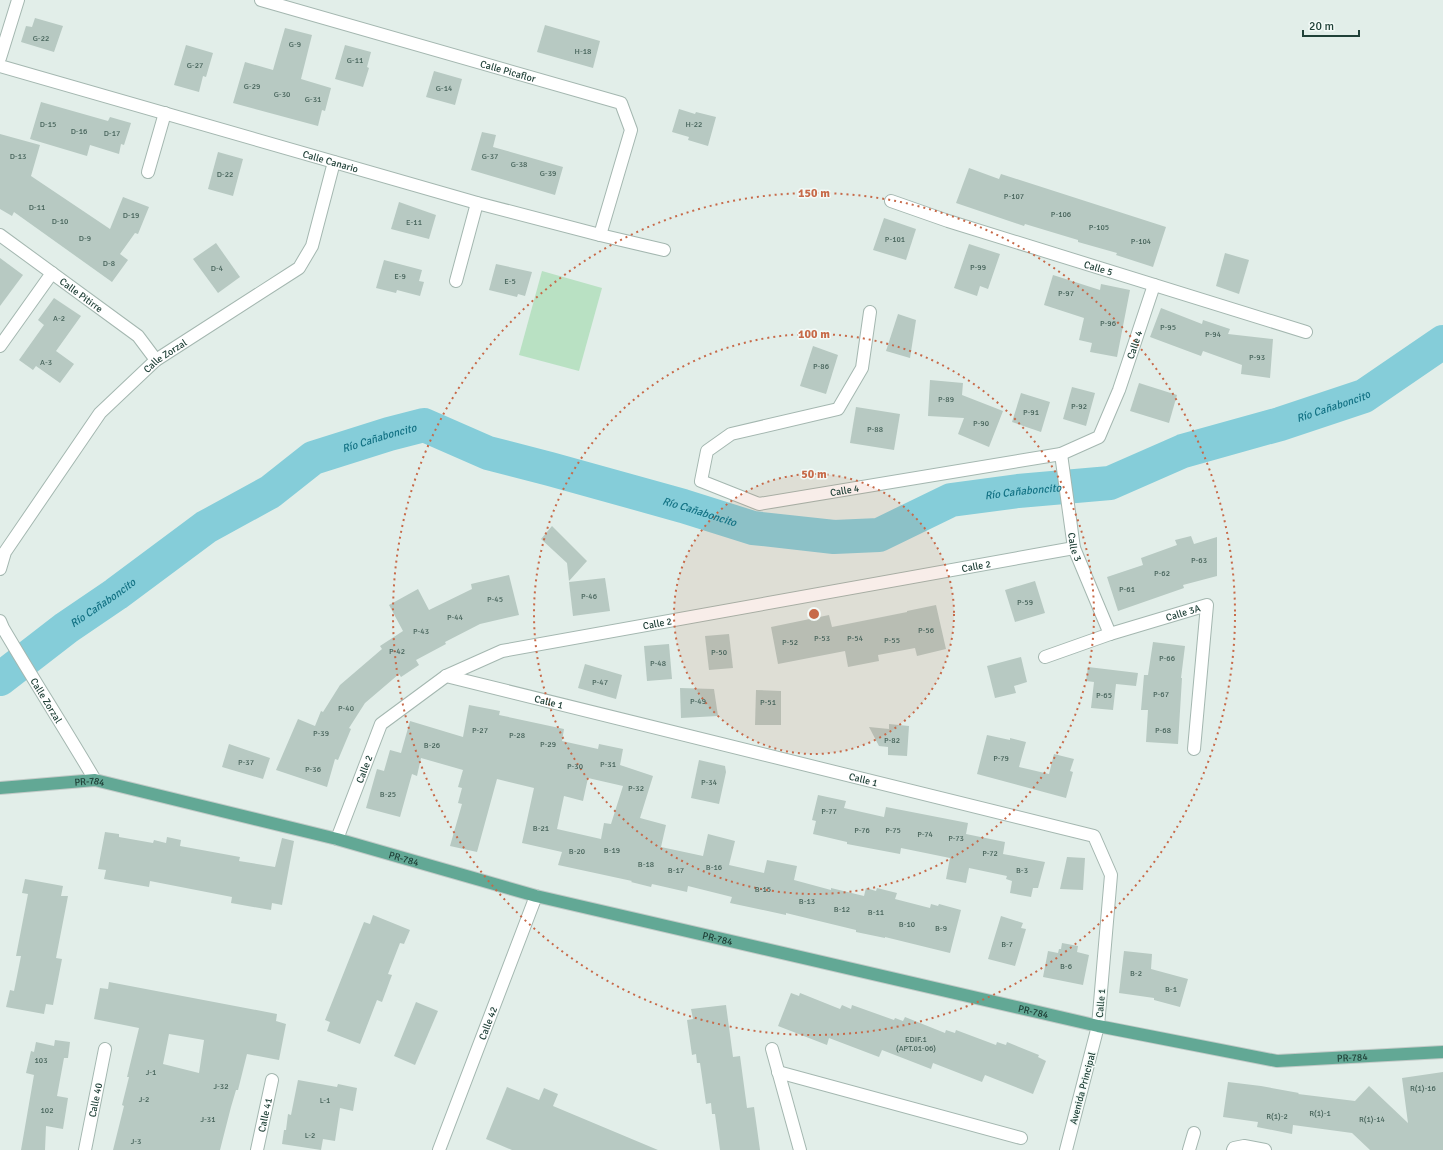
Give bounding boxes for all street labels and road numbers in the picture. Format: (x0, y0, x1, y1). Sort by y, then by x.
street label: Calle Picaflor (479, 58, 537, 85)
street label: Calle Canario (301, 148, 360, 176)
street label: Calle 5 (1082, 259, 1114, 279)
street label: Calle Pitirre (57, 276, 105, 315)
street label: Calle 4 (1125, 329, 1146, 361)
street label: Calle Zorzal (141, 337, 189, 376)
street label: Calle 4 (829, 482, 861, 499)
street label: Calle 3 (1065, 532, 1084, 563)
street label: Calle 2 (961, 558, 992, 575)
street label: Calle 3A (1164, 602, 1202, 624)
street label: Calle 2 (642, 616, 673, 633)
street label: Calle Zorzal (27, 676, 64, 726)
street label: Calle 1 (533, 693, 564, 712)
street label: Calle 2 (354, 753, 376, 785)
street label: Calle 1 (848, 771, 879, 789)
street label: PR-784 (74, 775, 107, 789)
street label: PR-784 (387, 849, 421, 869)
street label: PR-784 (701, 930, 735, 948)
street label: Calle 1 (1094, 988, 1108, 1018)
street label: PR-784 (1017, 1003, 1050, 1021)
street label: Calle 42 (477, 1005, 500, 1042)
street label: Avenida Principal (1068, 1051, 1098, 1126)
street label: PR-784 (1337, 1051, 1369, 1065)
street label: Calle 40 (87, 1082, 105, 1118)
street label: Calle 41 (256, 1097, 275, 1133)

